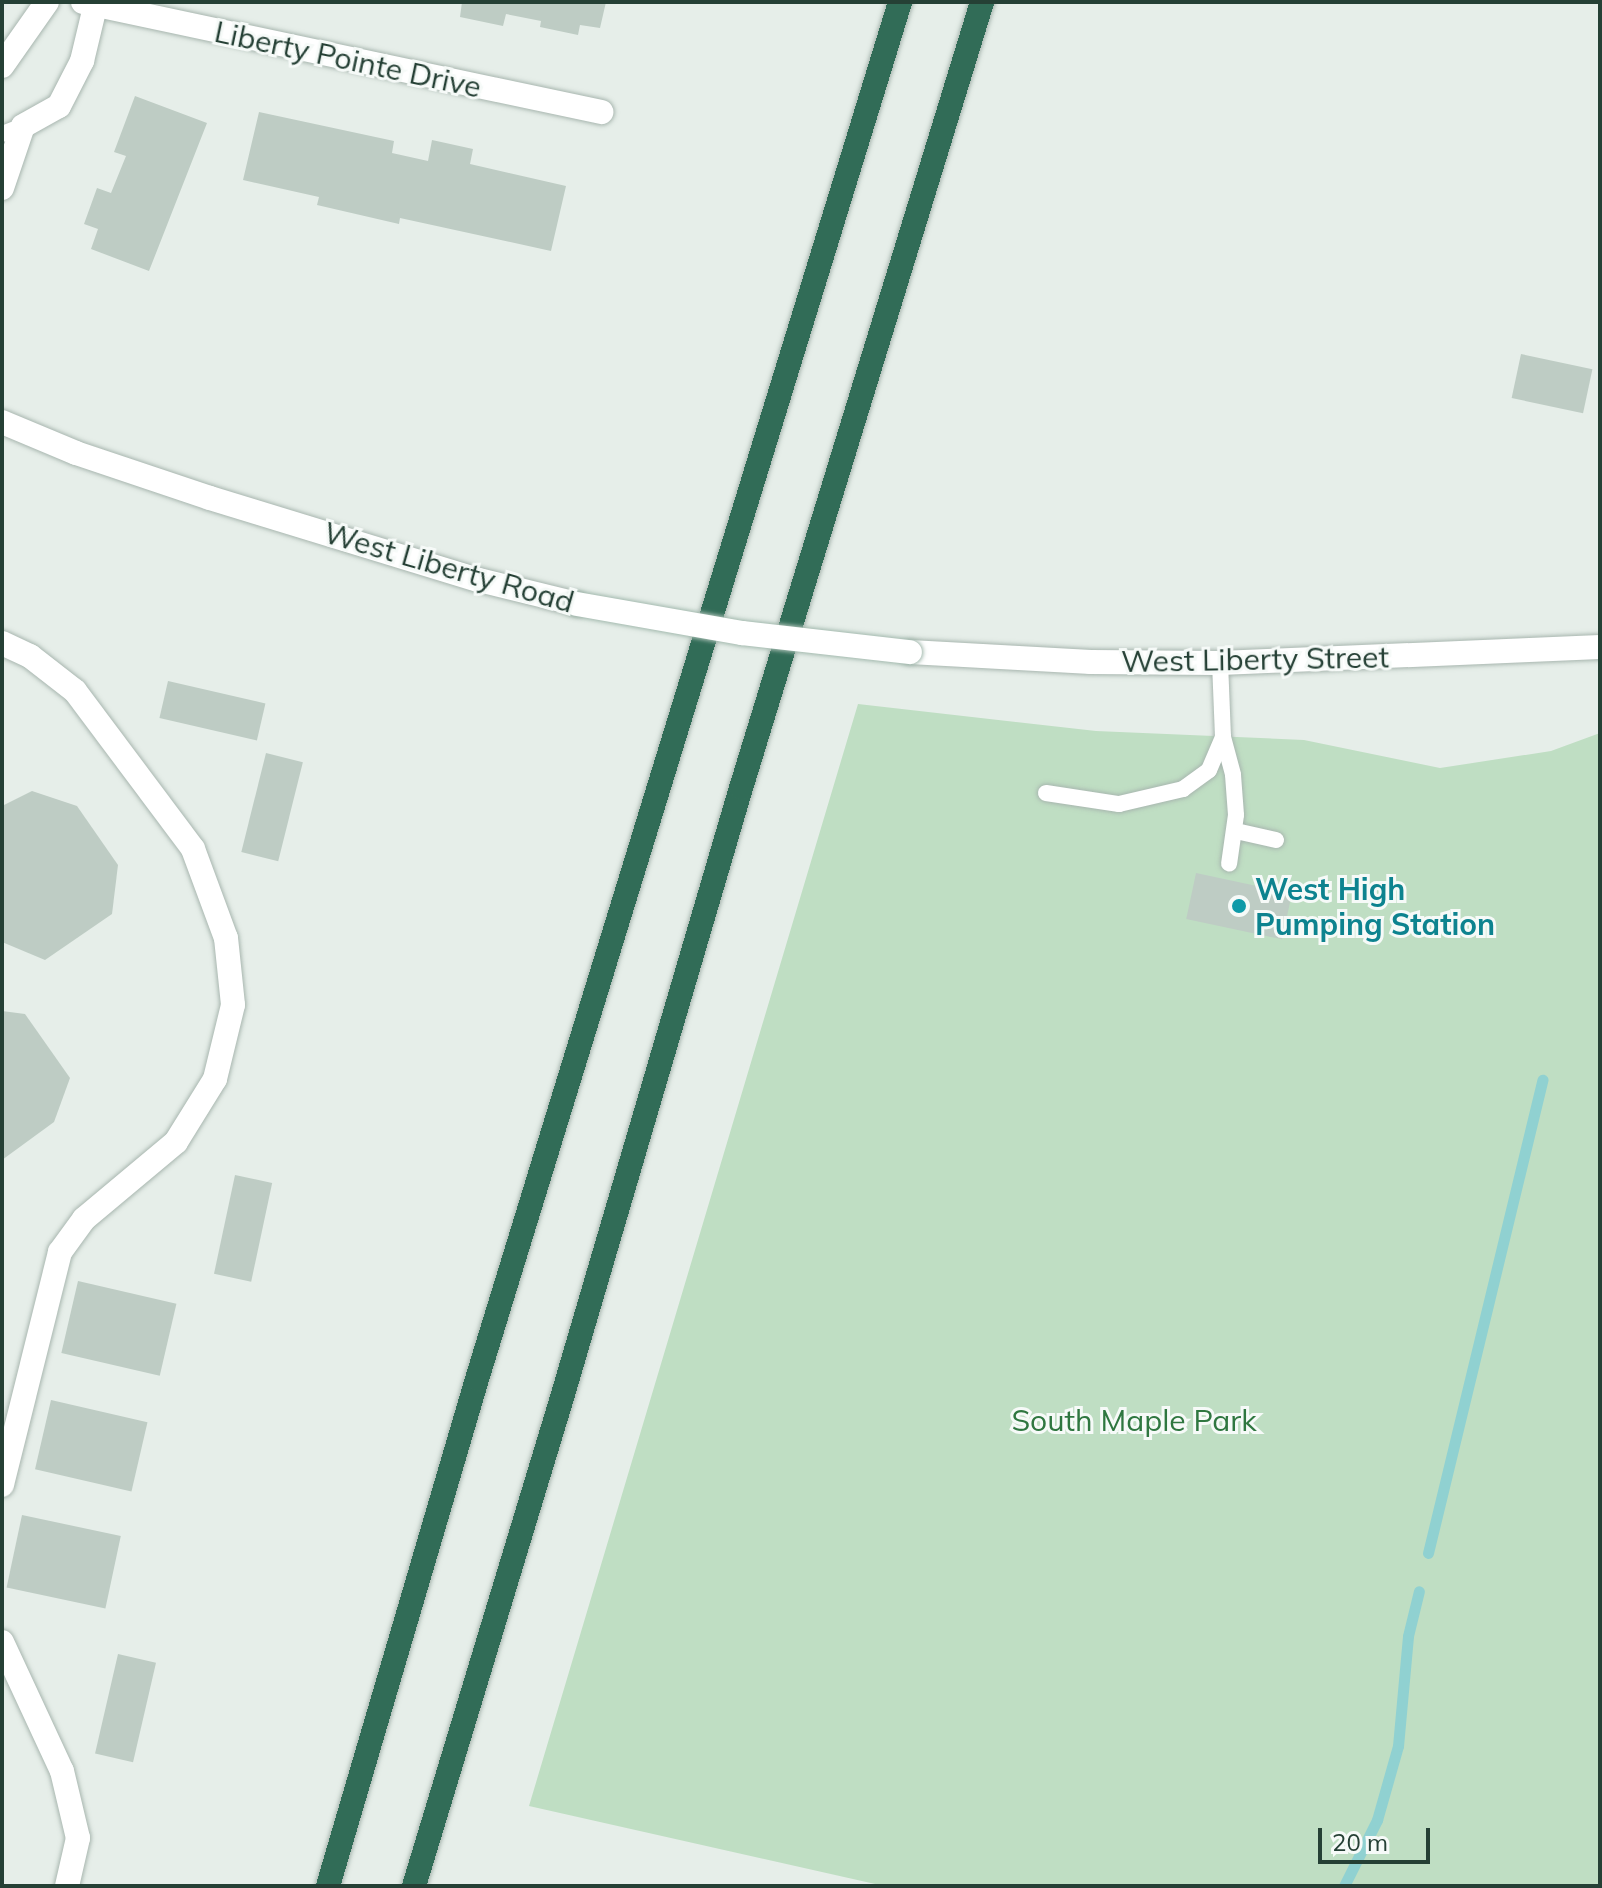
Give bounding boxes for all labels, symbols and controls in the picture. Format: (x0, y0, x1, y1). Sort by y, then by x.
street label: Liberty Pointe Drive (211, 13, 485, 105)
street label: West Liberty Road (320, 514, 578, 620)
street label: West Liberty Street (1121, 639, 1389, 679)
place label: West High Pumping Station (1255, 871, 1495, 942)
marker: West High Pumping Station (1230, 897, 1248, 915)
park label: South Maple Park (1011, 1402, 1257, 1438)
scale bar (1322, 1812, 1434, 1862)
text: 20 m (1332, 1827, 1388, 1857)

